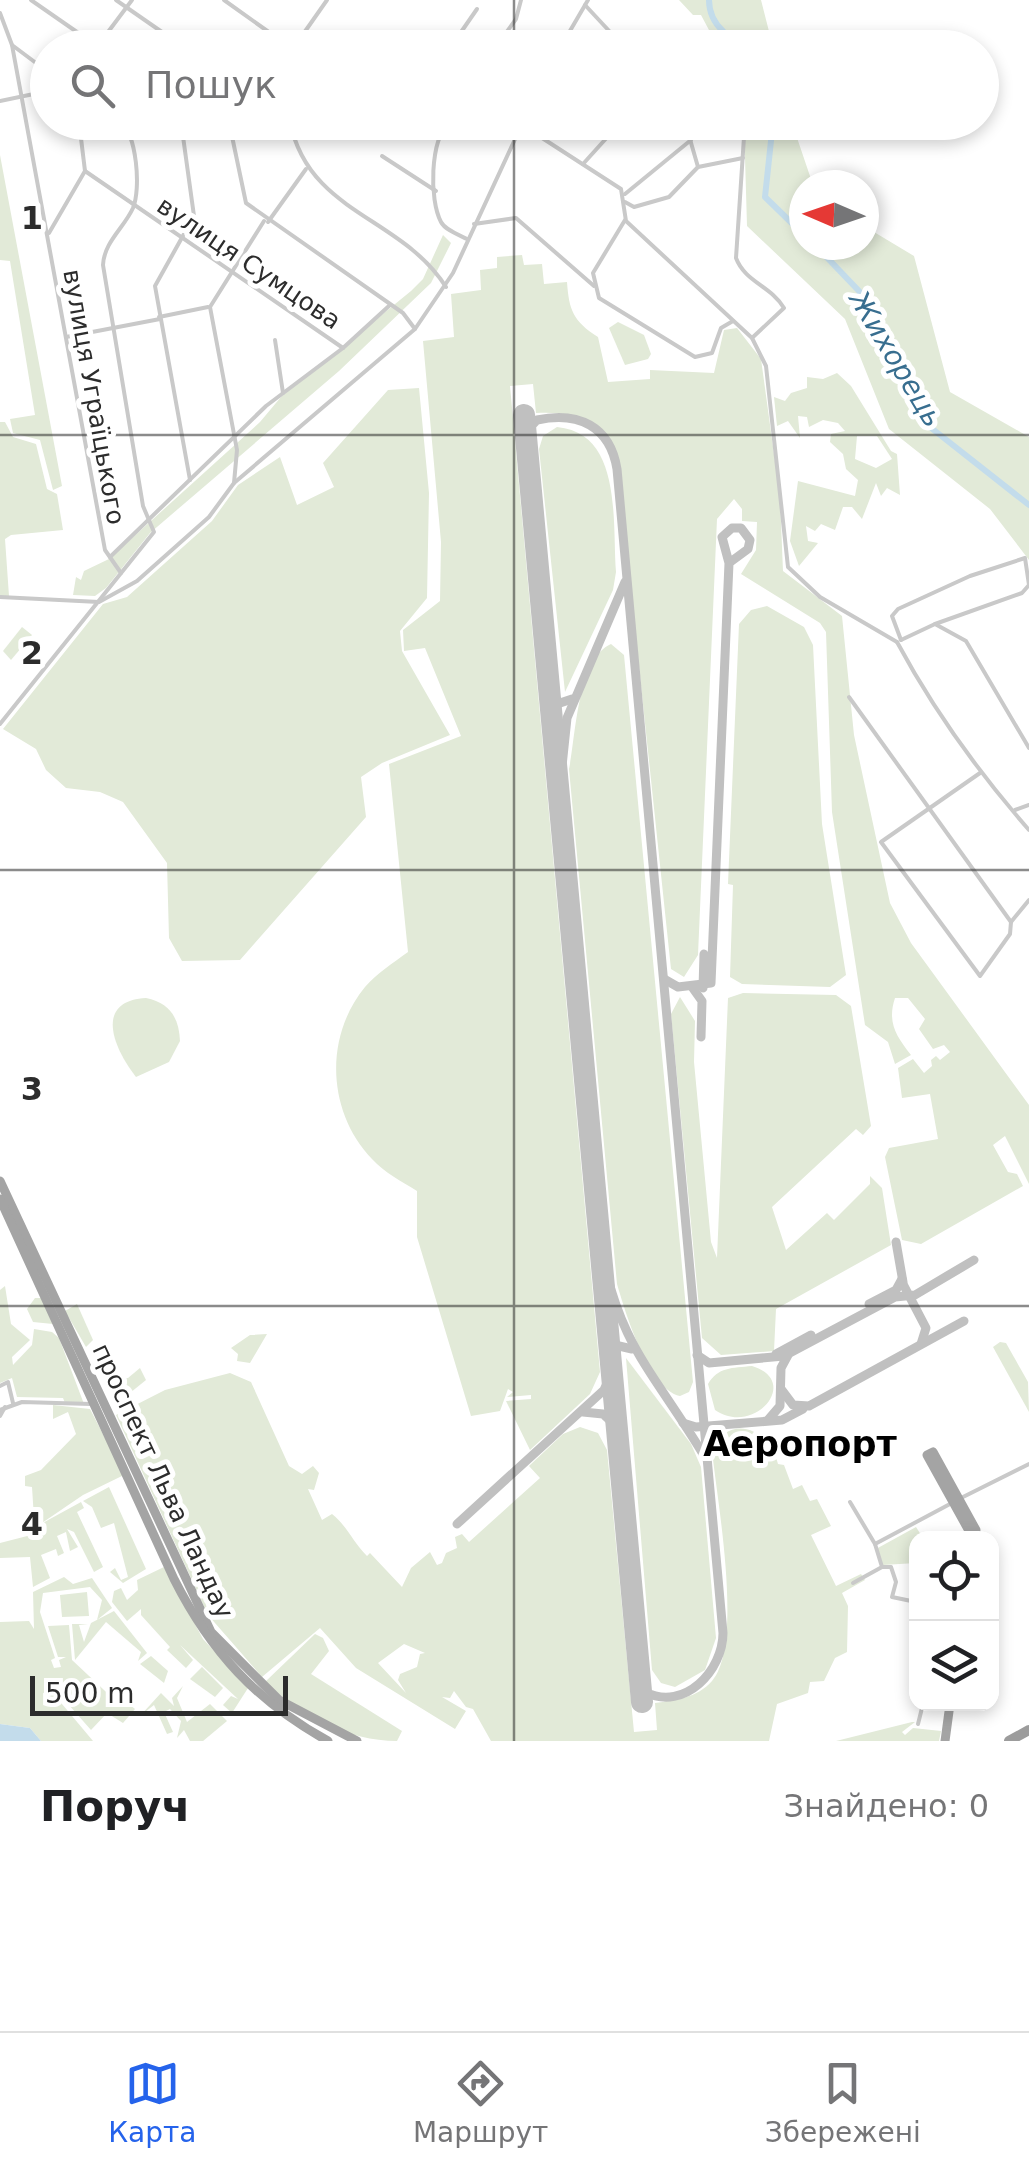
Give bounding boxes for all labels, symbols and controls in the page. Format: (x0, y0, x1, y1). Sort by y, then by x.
search box (30, 30, 999, 140)
icon: search (65, 58, 120, 113)
text: Пошук (145, 63, 277, 107)
north arrow (789, 170, 879, 260)
street label: вулиця Сумцова (152, 191, 346, 335)
text: 1 (21, 199, 43, 237)
street label: вулиця Уграїцького (57, 267, 131, 527)
water label: Жихорець (842, 283, 949, 433)
text: 2 (21, 634, 43, 672)
text: 3 (21, 1070, 43, 1108)
street label: проспект Льва Ландау (86, 1339, 240, 1623)
district label: Аеропорт (703, 1424, 897, 1464)
text: 4 (21, 1505, 43, 1543)
map controls (909, 1531, 999, 1711)
button: locate (909, 1531, 999, 1621)
button: layers (909, 1621, 999, 1711)
scale bar (30, 1671, 288, 1716)
text: 500 m (45, 1677, 135, 1710)
text: Поруч (40, 1782, 190, 1831)
text: Знайдено: 0 (784, 1787, 989, 1825)
tab: Карта (108, 2056, 197, 2149)
tab: Маршрут (413, 2056, 548, 2149)
tab: Збережені (765, 2056, 921, 2149)

